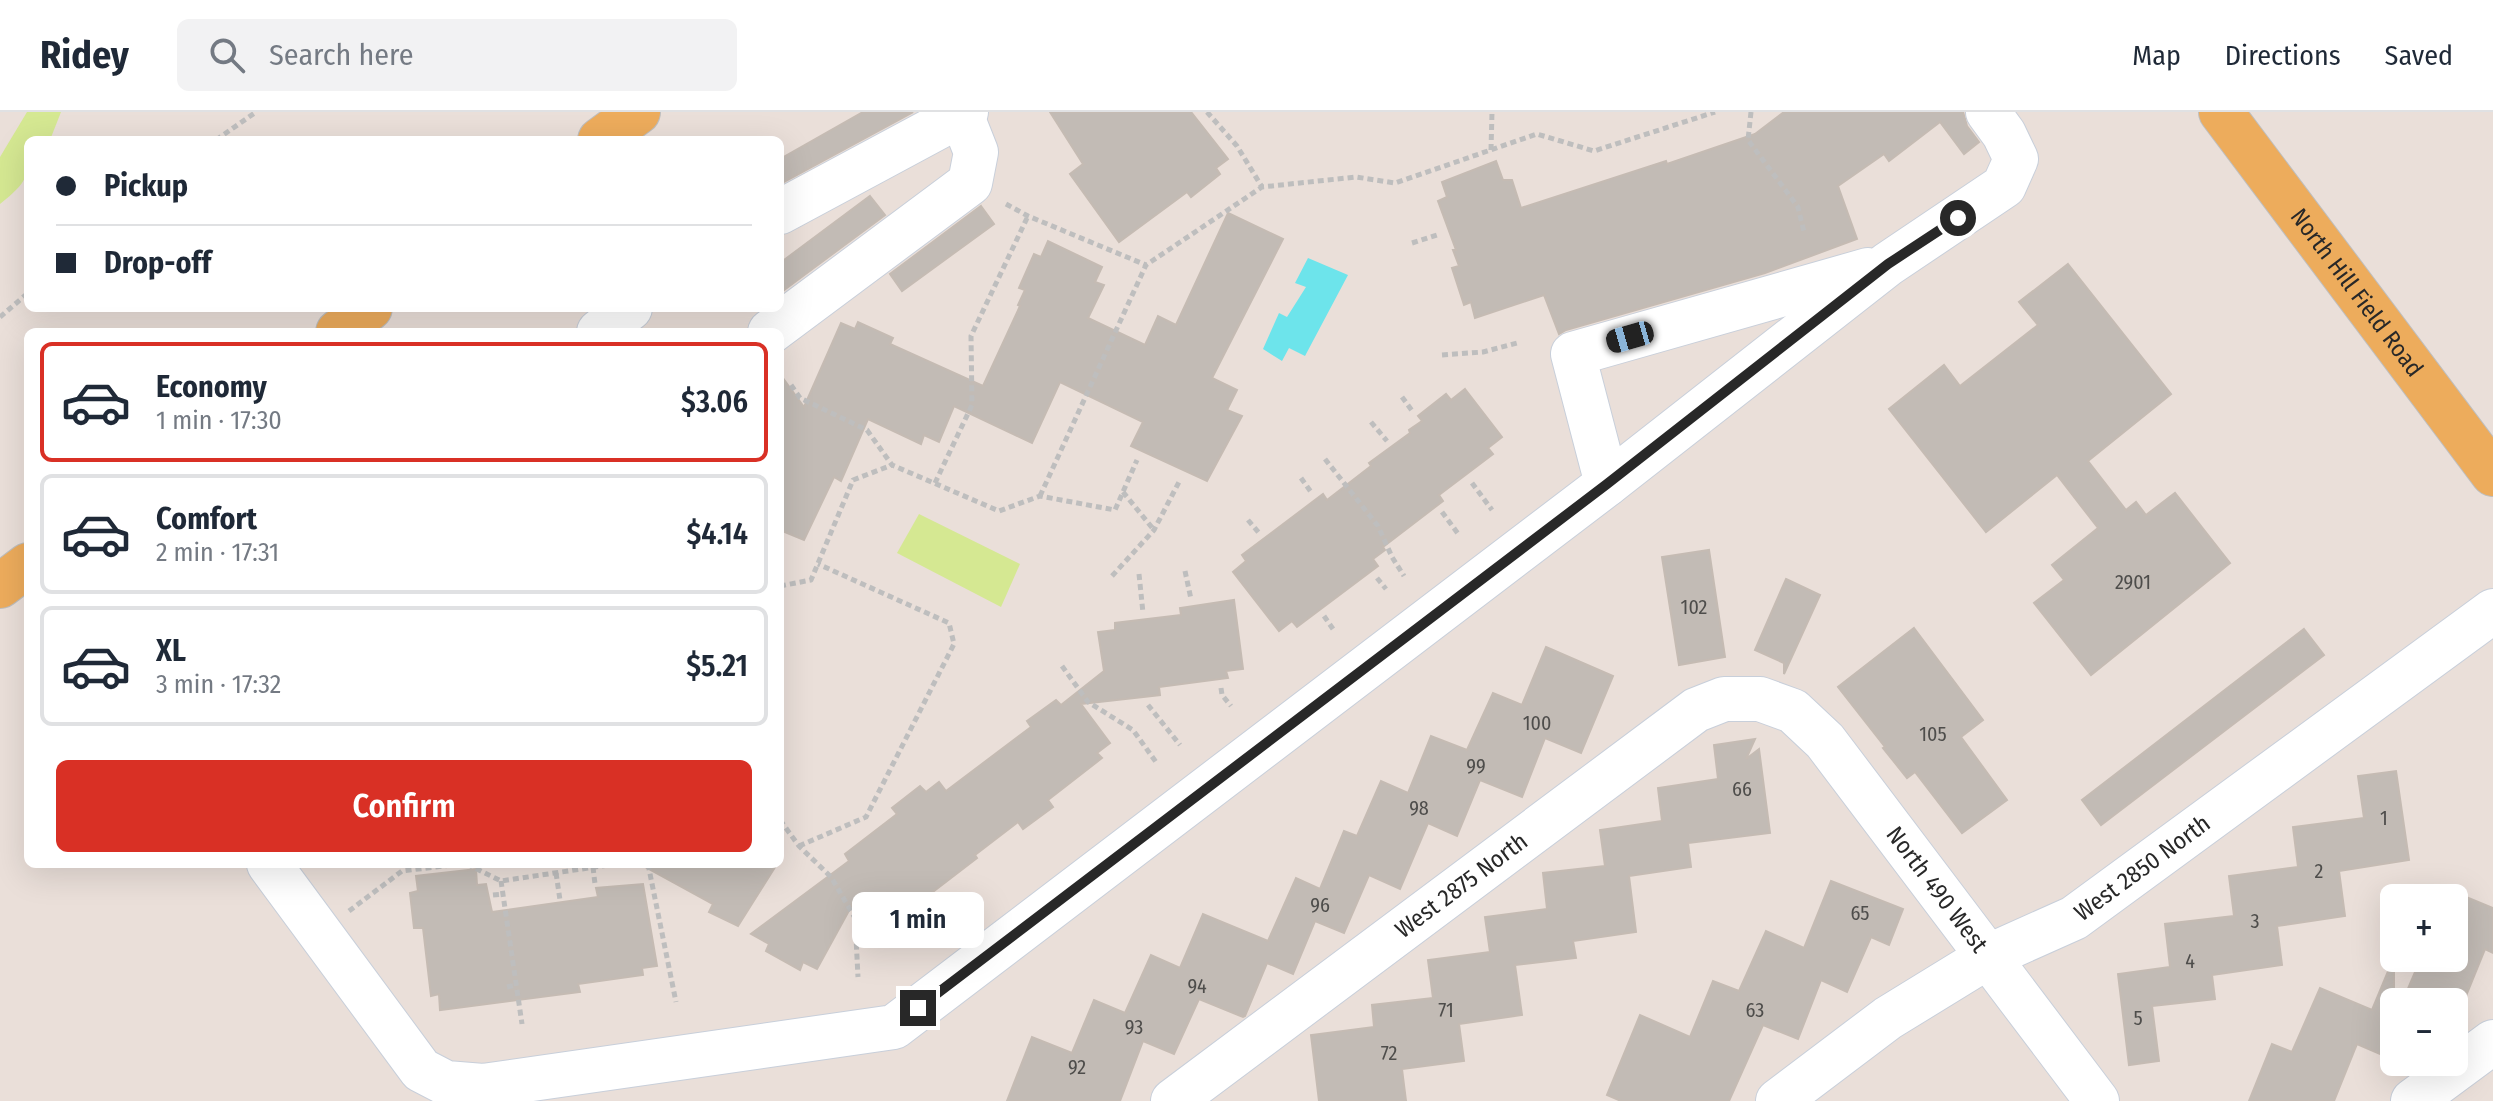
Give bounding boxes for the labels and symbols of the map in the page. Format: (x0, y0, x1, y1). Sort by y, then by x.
route start (1940, 200, 1976, 236)
street label: North Hill Field Road (2285, 203, 2429, 382)
car (1604, 319, 1656, 355)
house number: 2901 (2115, 570, 2151, 594)
house number: 102 (1681, 595, 1708, 619)
house number: 100 (1523, 711, 1551, 735)
house number: 105 (1919, 722, 1947, 746)
house number: 99 (1466, 754, 1486, 778)
house number: 66 (1732, 777, 1752, 801)
house number: 98 (1409, 796, 1429, 820)
house number: 1 (2380, 806, 2388, 830)
street label: West 2850 North (2069, 809, 2216, 927)
street label: North 490 West (1881, 821, 1994, 958)
street label: West 2875 North (1390, 827, 1533, 944)
house number: 2 (2315, 859, 2324, 883)
callout: 1 min (852, 892, 984, 948)
house number: 96 (1310, 893, 1330, 917)
house number: 65 (1851, 901, 1870, 925)
house number: 3 (2250, 909, 2260, 933)
house number: 4 (2185, 949, 2195, 973)
house number: 94 (1187, 974, 1207, 998)
route end (900, 990, 936, 1026)
house number: 71 (1438, 998, 1454, 1022)
house number: 63 (1746, 998, 1764, 1022)
house number: 5 (2133, 1006, 2143, 1030)
house number: 93 (1125, 1015, 1143, 1039)
house number: 72 (1381, 1041, 1398, 1065)
house number: 92 (1068, 1055, 1086, 1079)

